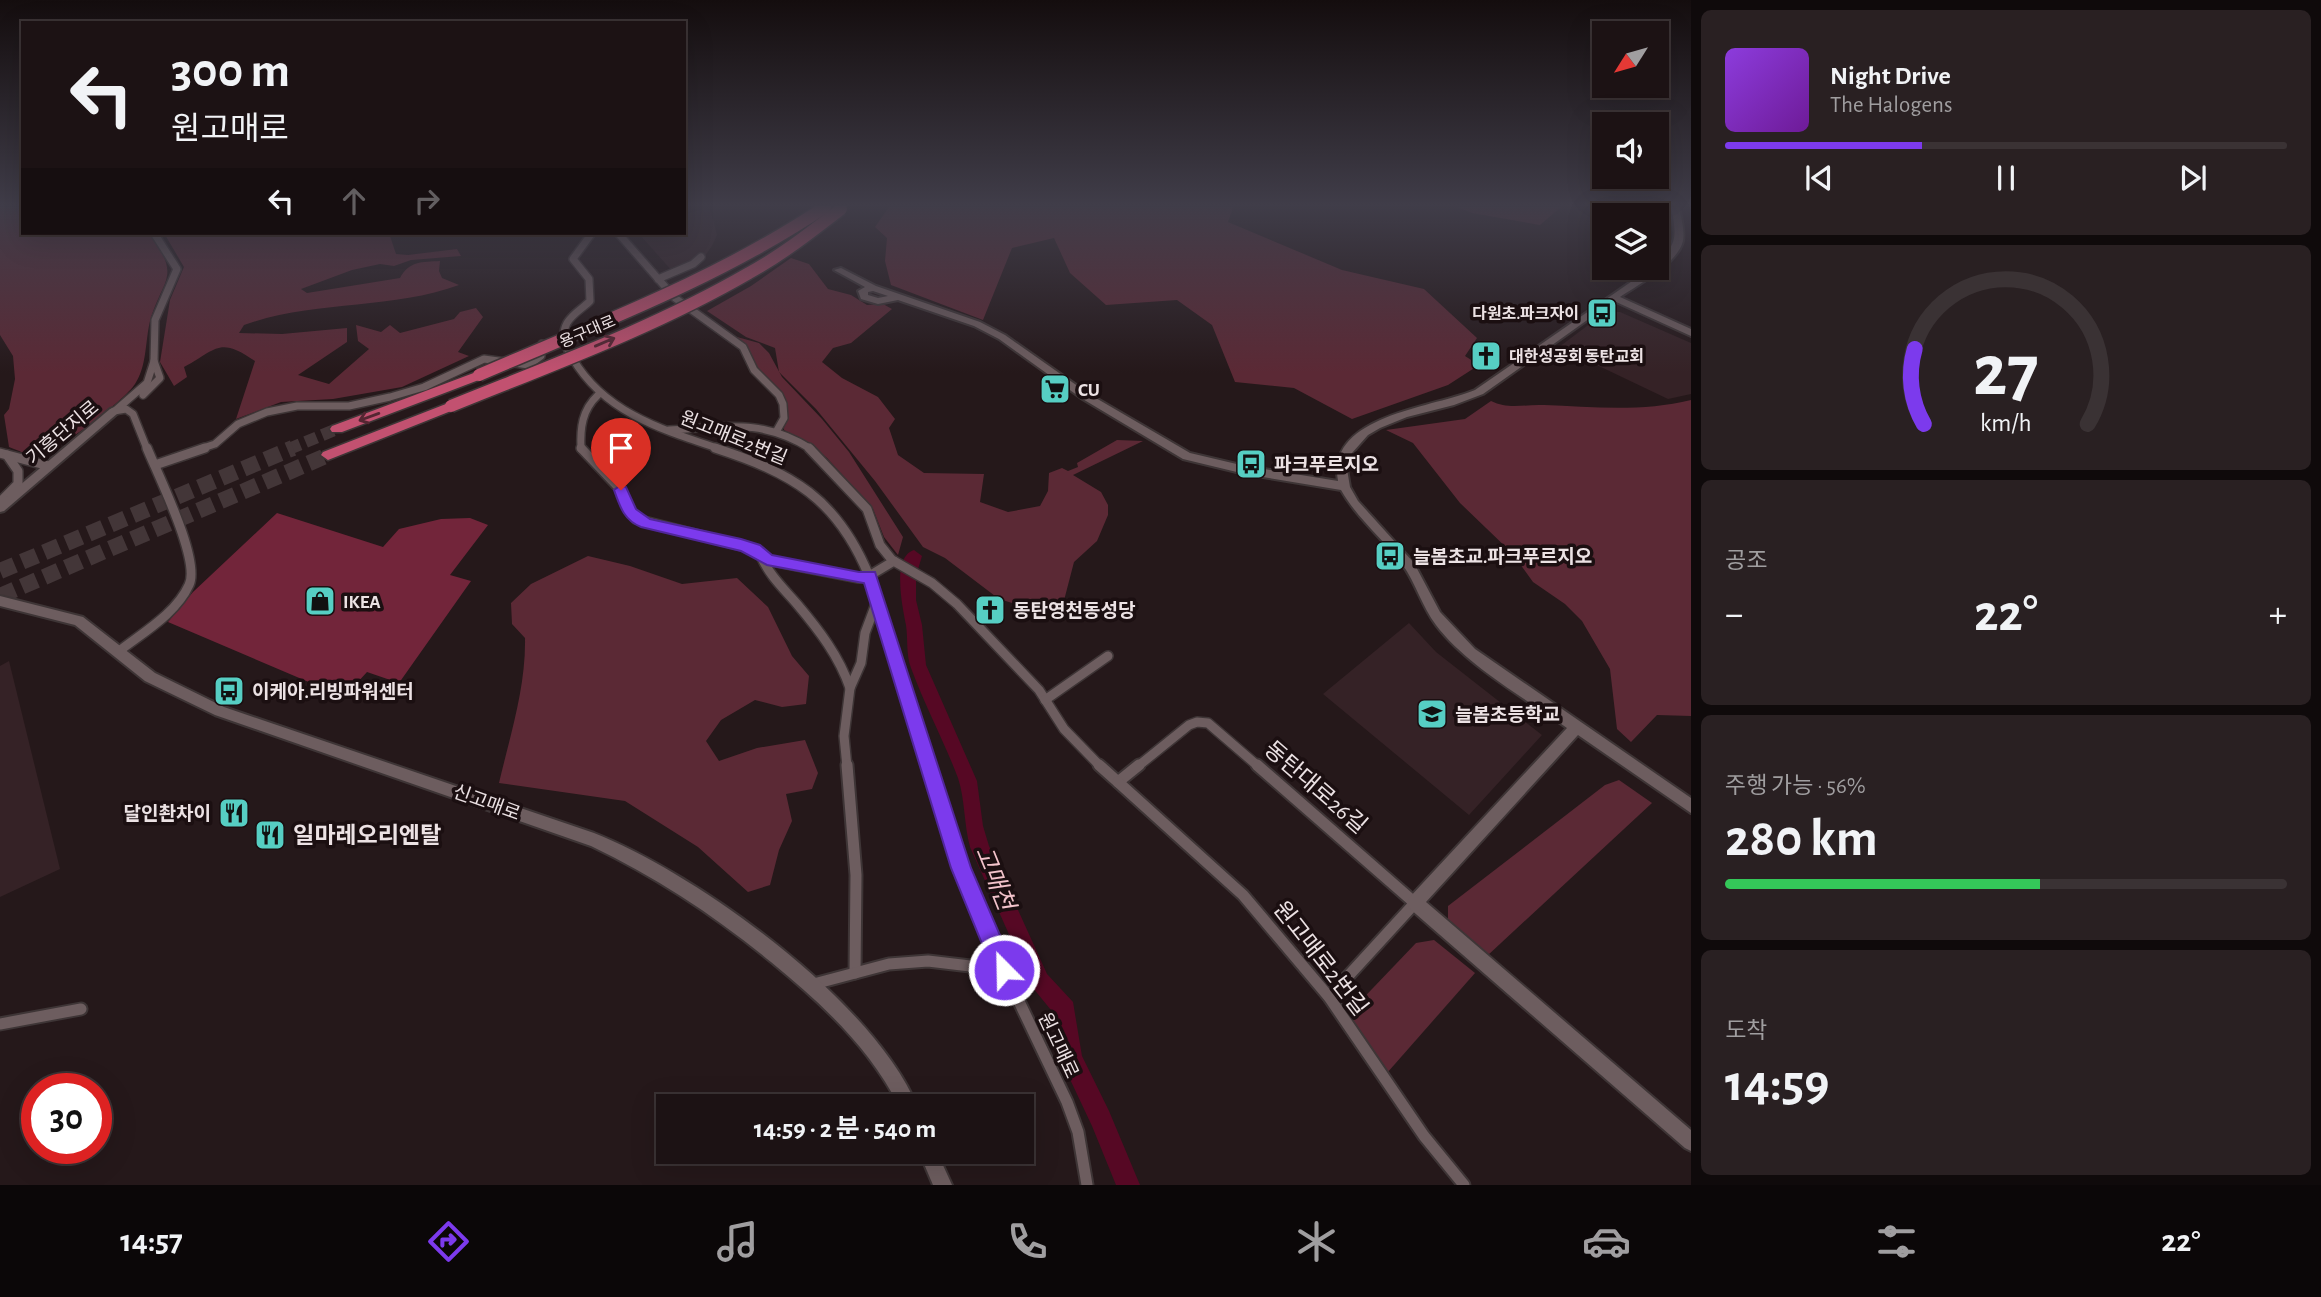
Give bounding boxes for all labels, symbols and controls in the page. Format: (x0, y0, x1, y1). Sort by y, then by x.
north arrow (1592, 21, 1670, 98)
map controls (1592, 21, 1669, 280)
text: 300 m (171, 47, 290, 96)
icon: left (56, 49, 147, 140)
text: Night Drive (1830, 63, 1951, 89)
text: The Halogens (1830, 94, 1952, 117)
button: sound (1592, 112, 1669, 189)
text: 원고매로 (171, 113, 289, 145)
icon: previous (1800, 159, 1838, 197)
icon: pause (1987, 159, 2025, 197)
icon: next (2174, 159, 2212, 197)
icon: left (262, 182, 300, 220)
icon: ahead (335, 182, 373, 220)
icon: right (408, 182, 446, 220)
button: layers (1592, 203, 1669, 280)
bus stop icon: 다원초.파크자이 (1585, 296, 1619, 330)
place label: 다원초.파크자이 (1472, 305, 1579, 322)
street label: 용구대로 (557, 313, 618, 351)
one-way arrow (593, 335, 615, 348)
text: 27 (1973, 336, 2039, 409)
church icon: 대한성공회 동탄교회 (1469, 339, 1503, 373)
place label: 대한성공회 동탄교회 (1509, 347, 1644, 365)
supermarket icon: CU (1038, 372, 1072, 406)
place label: CU (1078, 381, 1100, 400)
street label: 기흥단지로 (23, 397, 103, 469)
street label: 원고매로2번길 (677, 407, 790, 468)
text: km/h (1980, 410, 2032, 435)
one-way arrow (359, 412, 381, 424)
pin (591, 418, 651, 490)
icon: arrive (602, 429, 640, 467)
bus stop icon: 파크푸르지오 (1234, 447, 1268, 481)
place label: 파크푸르지오 (1274, 455, 1379, 475)
bus stop icon: 늘봄초교.파크푸르지오 (1373, 539, 1407, 573)
place label: 늘봄초교.파크푸르지오 (1413, 547, 1592, 567)
text: 공조 (1725, 550, 1767, 573)
shop icon: IKEA (303, 584, 337, 618)
text: 22° (1974, 588, 2038, 640)
place label: IKEA (343, 593, 381, 612)
church icon: 동탄영천동성당 (973, 593, 1007, 627)
text: − (1725, 596, 1743, 634)
text: + (2269, 596, 2287, 634)
place label: 동탄영천동성당 (1013, 600, 1136, 621)
bus stop icon: 이케아.리빙파워센터 (212, 674, 246, 708)
place label: 이케아.리빙파워센터 (252, 682, 414, 702)
school or university icon: 늘봄초등학교 (1415, 697, 1449, 731)
place label: 늘봄초등학교 (1455, 704, 1560, 725)
street label: 동탄대로26길 (1260, 736, 1372, 838)
text: 주행 가능 · 56% (1725, 775, 1866, 798)
street label: 신고매로 (450, 782, 523, 824)
restaurant icon: 달인촨차이 (217, 796, 251, 830)
place label: 달인촨차이 (124, 803, 211, 824)
text: 280 km (1725, 813, 1878, 865)
restaurant icon: 일마레오리엔탈 (253, 818, 287, 852)
place label: 일마레오리엔탈 (293, 823, 441, 848)
water label: 고매천 (971, 843, 1020, 916)
street label: 원고매로2번길 (1268, 896, 1373, 1020)
position arrow (967, 933, 1041, 1007)
street label: 원고매로 (1034, 1010, 1082, 1081)
text: 도착 (1725, 1020, 1767, 1043)
text: 14:59 (1725, 1058, 1829, 1110)
speed limit sign: 30 (21, 1073, 112, 1164)
text: 14:59 · 2 분 · 540 m (754, 1116, 936, 1142)
icon: directions (424, 1217, 473, 1266)
icon: music (713, 1217, 762, 1266)
icon: phone (1003, 1217, 1052, 1266)
icon: climate (1292, 1217, 1341, 1266)
icon: car (1582, 1217, 1631, 1266)
icon: filters (1872, 1217, 1921, 1266)
text: 14:57 (120, 1225, 183, 1257)
text: 22° (2161, 1225, 2201, 1257)

